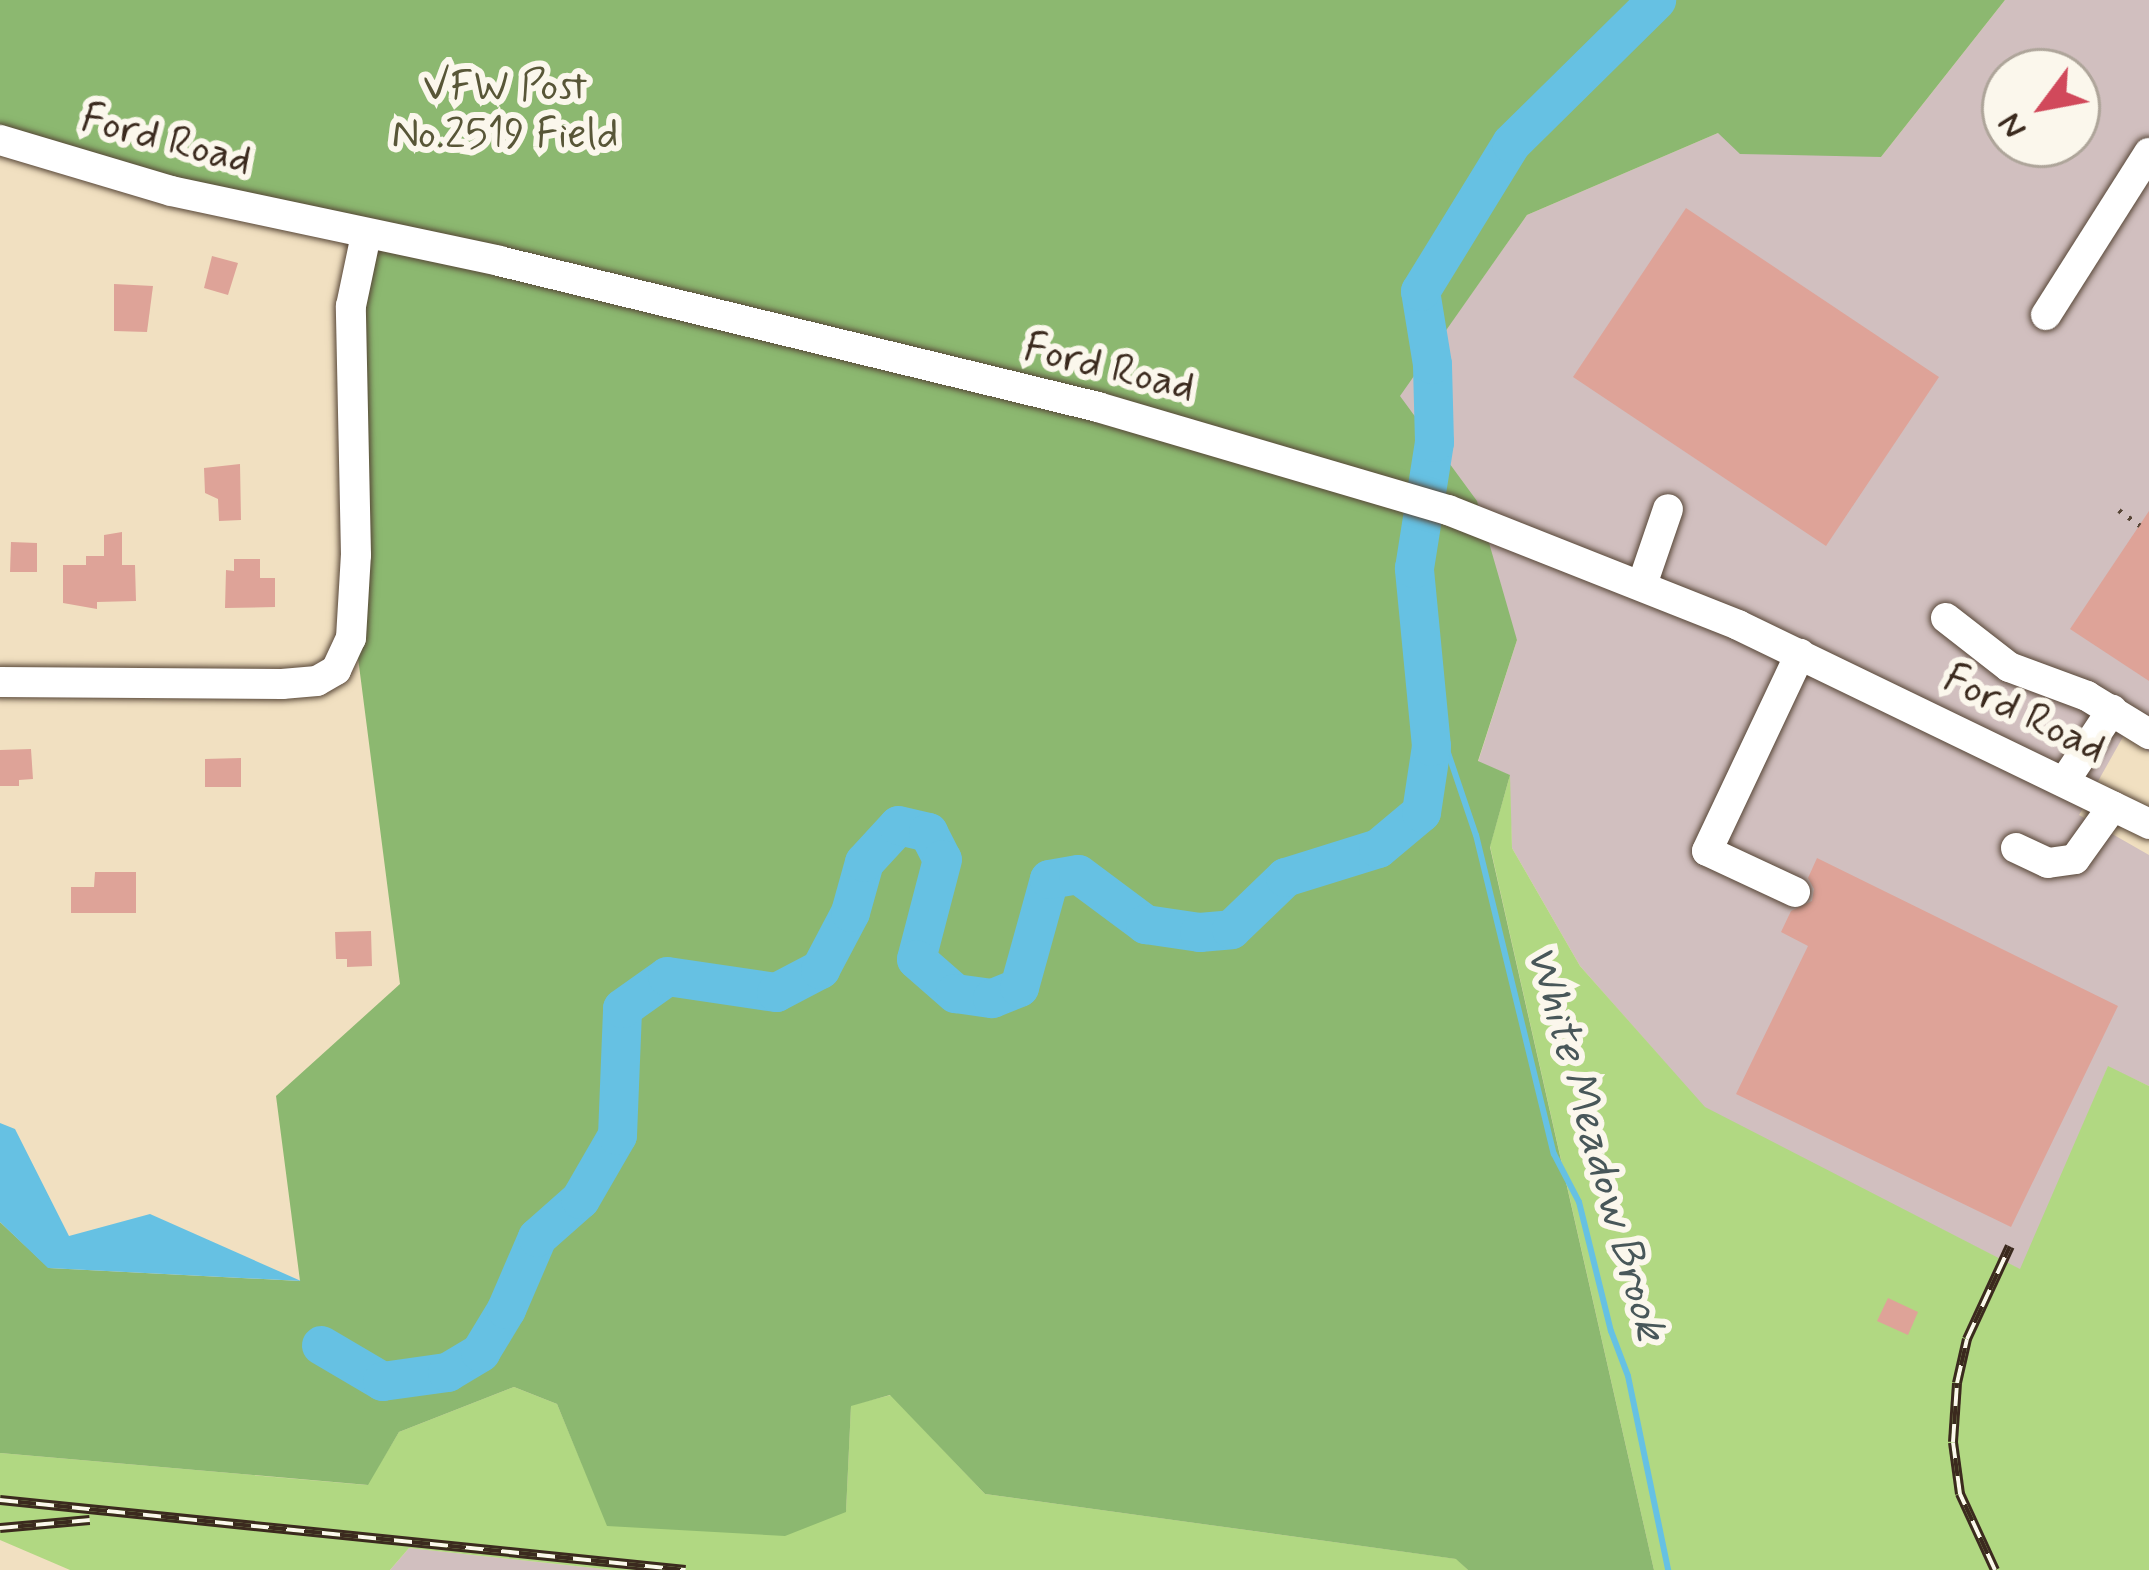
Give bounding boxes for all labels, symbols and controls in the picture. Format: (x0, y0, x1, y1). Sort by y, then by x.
north arrow (1981, 48, 2101, 168)
park label: VFW Post No.2519 Field (391, 63, 619, 162)
street label: Ford Road (75, 94, 257, 188)
text: N (1989, 105, 2038, 146)
street label: Ford Road (1018, 323, 1200, 415)
street label: Ford Road (1935, 654, 2113, 776)
water label: White Meadow Brook (1513, 940, 1677, 1346)

